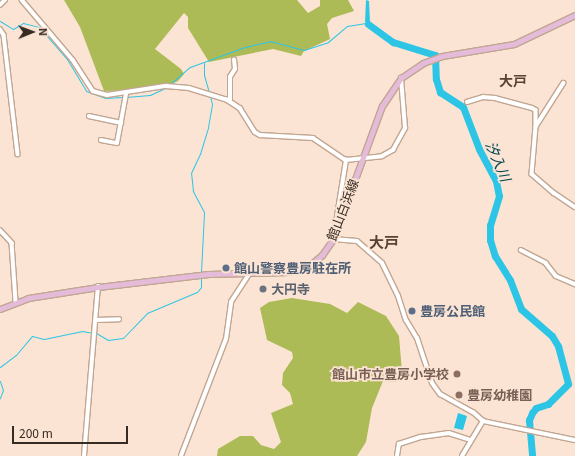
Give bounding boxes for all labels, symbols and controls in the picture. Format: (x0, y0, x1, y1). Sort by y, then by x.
north arrow (12, 12, 52, 52)
text: N (36, 28, 52, 36)
district label: 大戸 (499, 72, 527, 88)
water label: 汐入川 (483, 138, 515, 184)
street label: 館山白浜線 (324, 177, 362, 243)
district label: 大戸 (369, 233, 399, 251)
place label: 館山警察豊房駐在所 (234, 260, 351, 276)
marker: 館山警察豊房駐在所 (221, 263, 231, 273)
place label: 大円寺 (271, 281, 310, 297)
marker: 大円寺 (258, 284, 268, 294)
place label: 豊房公民館 (420, 303, 485, 319)
marker: 豊房公民館 (407, 306, 417, 316)
place label: 館山市立豊房小学校 (332, 366, 449, 382)
marker: 館山市立豊房小学校 (452, 369, 462, 379)
place label: 豊房幼稚園 (467, 387, 532, 403)
marker: 豊房幼稚園 (454, 390, 464, 400)
scale bar (14, 418, 130, 444)
text: 200 m (19, 424, 53, 441)

